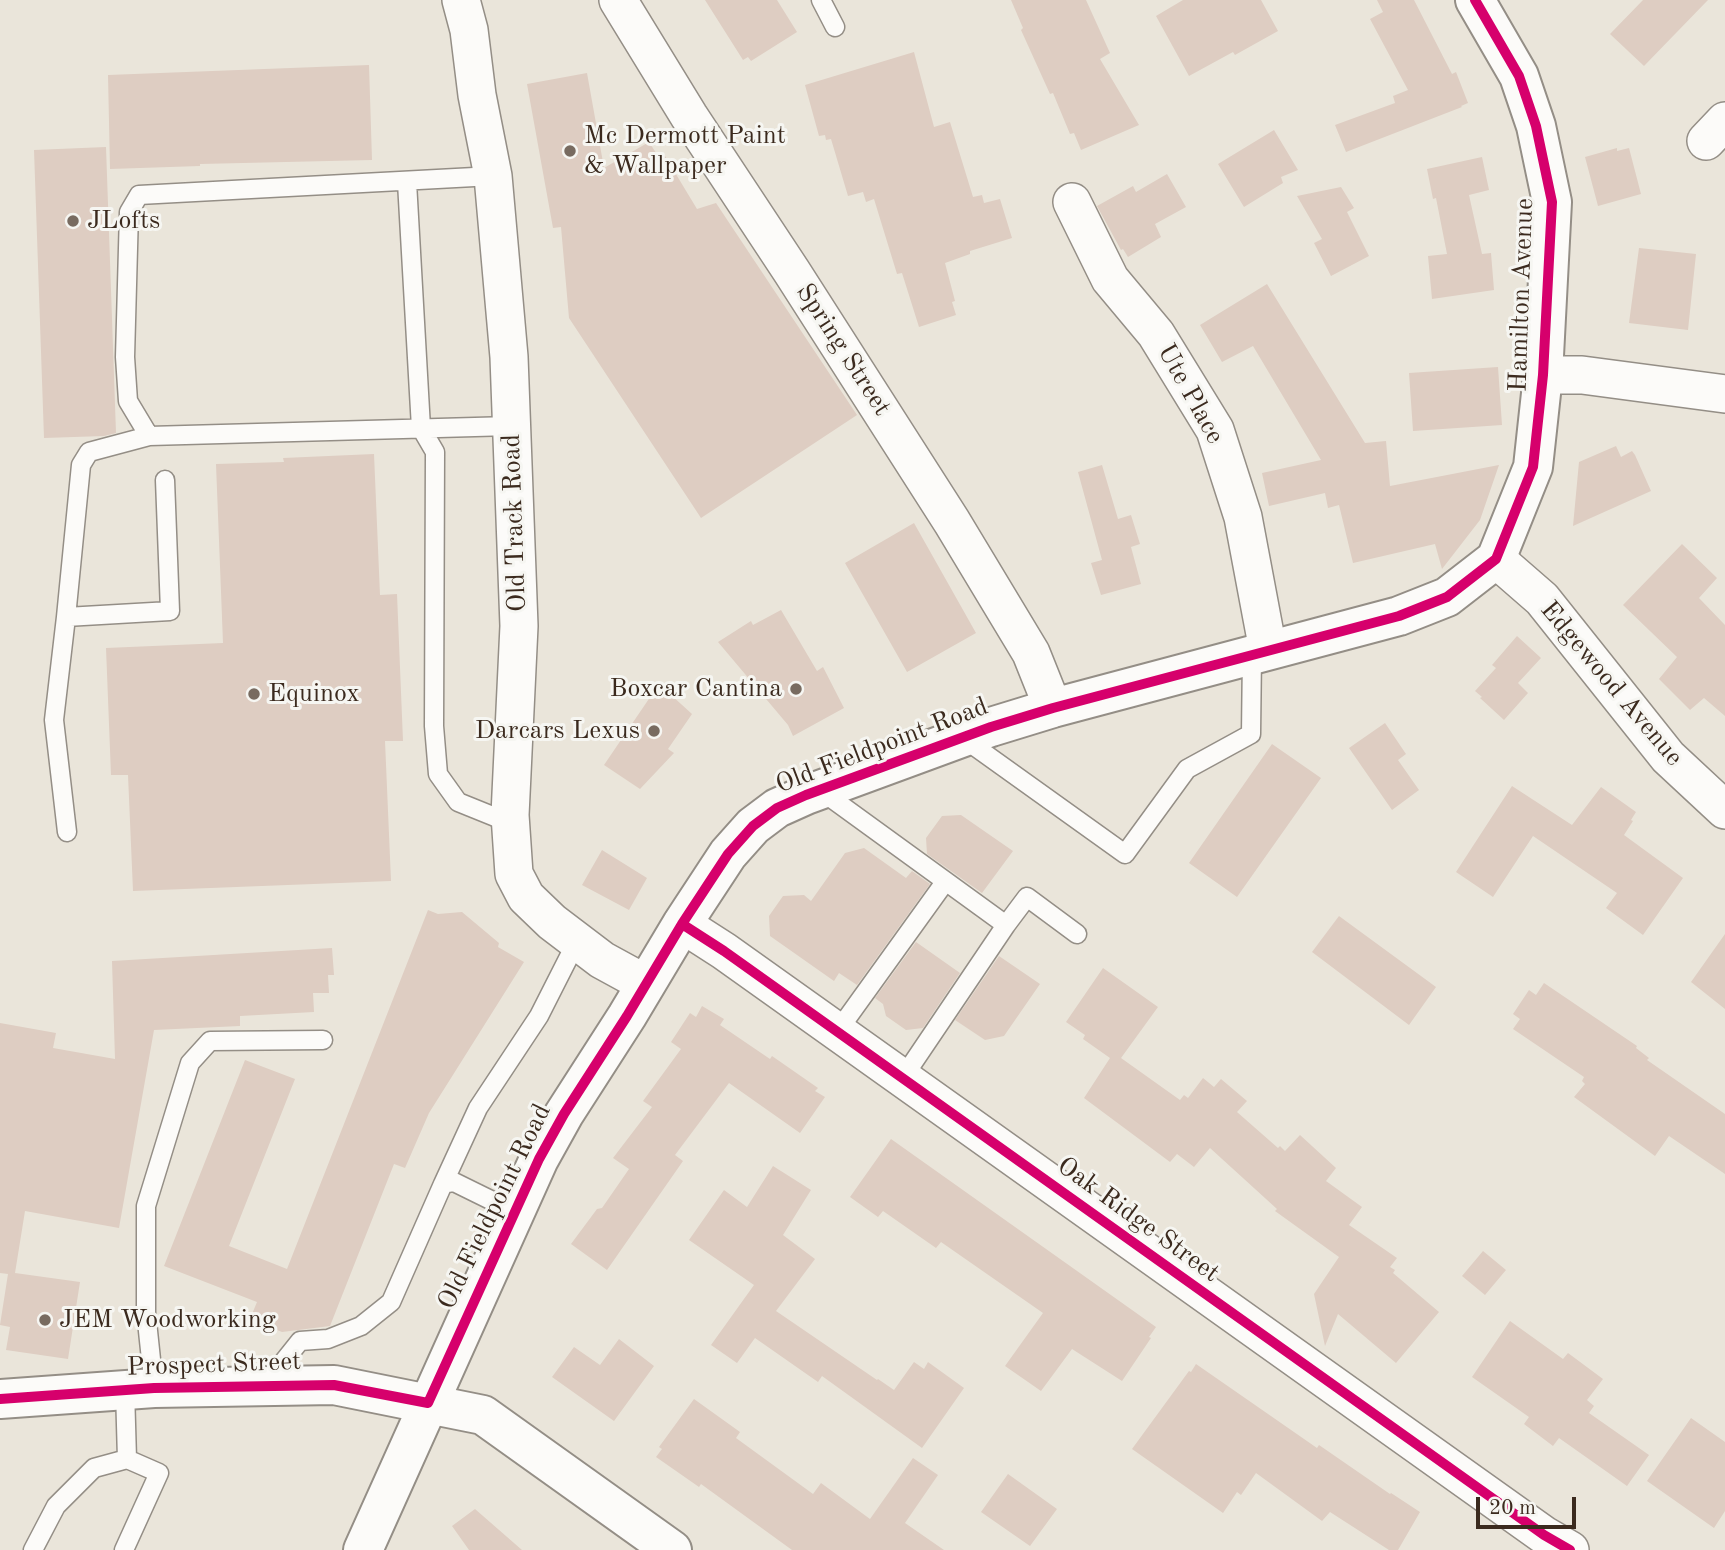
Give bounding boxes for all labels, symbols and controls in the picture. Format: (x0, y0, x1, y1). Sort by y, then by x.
place label: Mc Dermott Paint & Wallpaper (584, 120, 786, 182)
marker: Mc Dermott Paint & Wallpaper (562, 143, 578, 159)
street label: Hamilton Avenue (1503, 198, 1541, 392)
place label: JLofts (87, 205, 160, 237)
marker: JLofts (65, 213, 81, 229)
street label: Spring Street (789, 278, 897, 422)
street label: Ute Place (1150, 339, 1230, 449)
street label: Old Track Road (496, 433, 534, 613)
street label: Edgewood Avenue (1533, 595, 1689, 773)
place label: Boxcar Cantina (609, 673, 782, 705)
place label: Equinox (268, 678, 360, 710)
marker: Boxcar Cantina (788, 681, 804, 697)
marker: Equinox (246, 686, 262, 702)
street label: Old Fieldpoint Road (771, 691, 993, 801)
place label: Darcars Lexus (475, 715, 640, 747)
marker: Darcars Lexus (646, 723, 662, 739)
street label: Old Fieldpoint Road (432, 1099, 558, 1315)
street label: Oak Ridge Street (1051, 1151, 1225, 1289)
place label: JEM Woodworking (59, 1304, 276, 1336)
marker: JEM Woodworking (37, 1312, 53, 1328)
street label: Prospect Street (126, 1346, 302, 1384)
scale bar (1480, 1484, 1580, 1528)
text: 20 m (1489, 1498, 1536, 1519)

